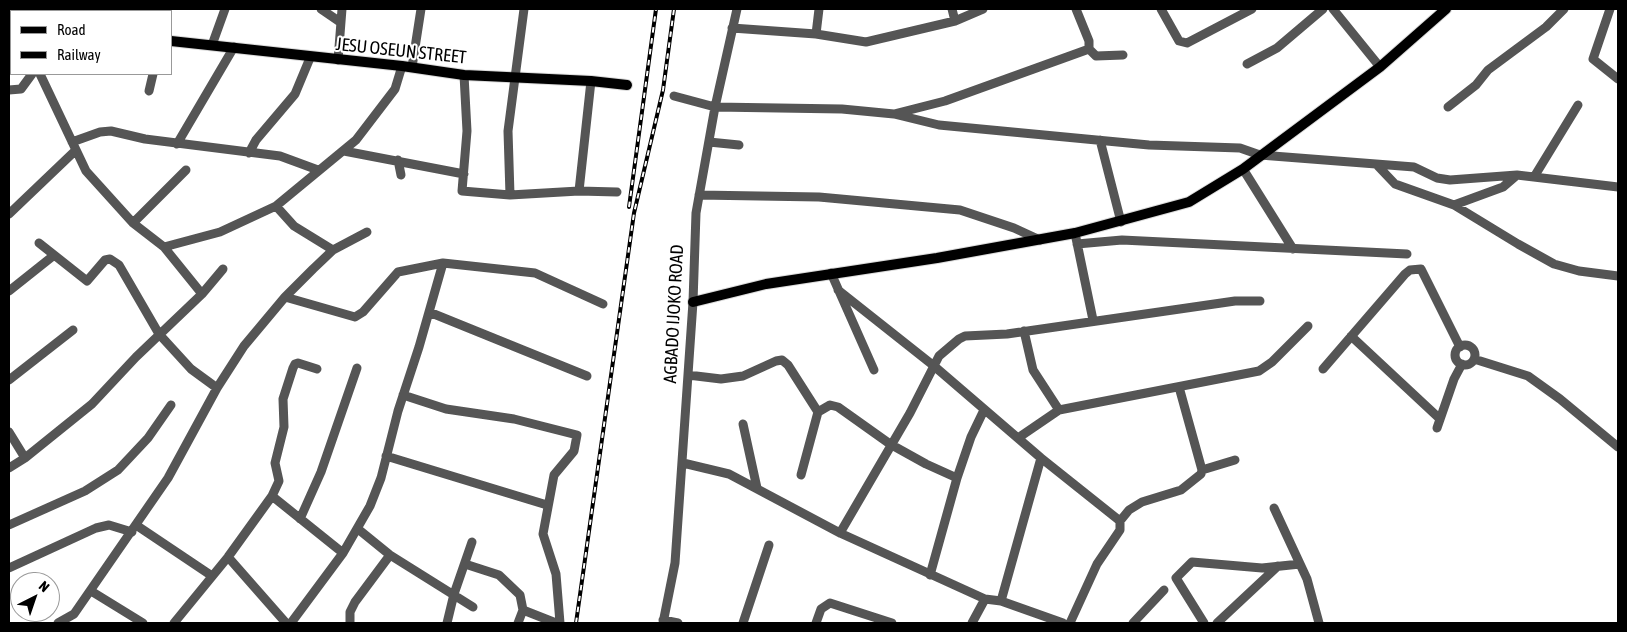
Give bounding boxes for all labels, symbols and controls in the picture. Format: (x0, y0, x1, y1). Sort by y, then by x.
legend (10, 10, 172, 75)
text: Road (57, 21, 86, 38)
street label: JESU OSEUN STREET (335, 33, 467, 69)
text: Railway (57, 46, 101, 63)
street label: AGBADO IJOKO ROAD (660, 244, 688, 384)
north arrow (10, 572, 60, 622)
text: N (36, 578, 53, 595)

